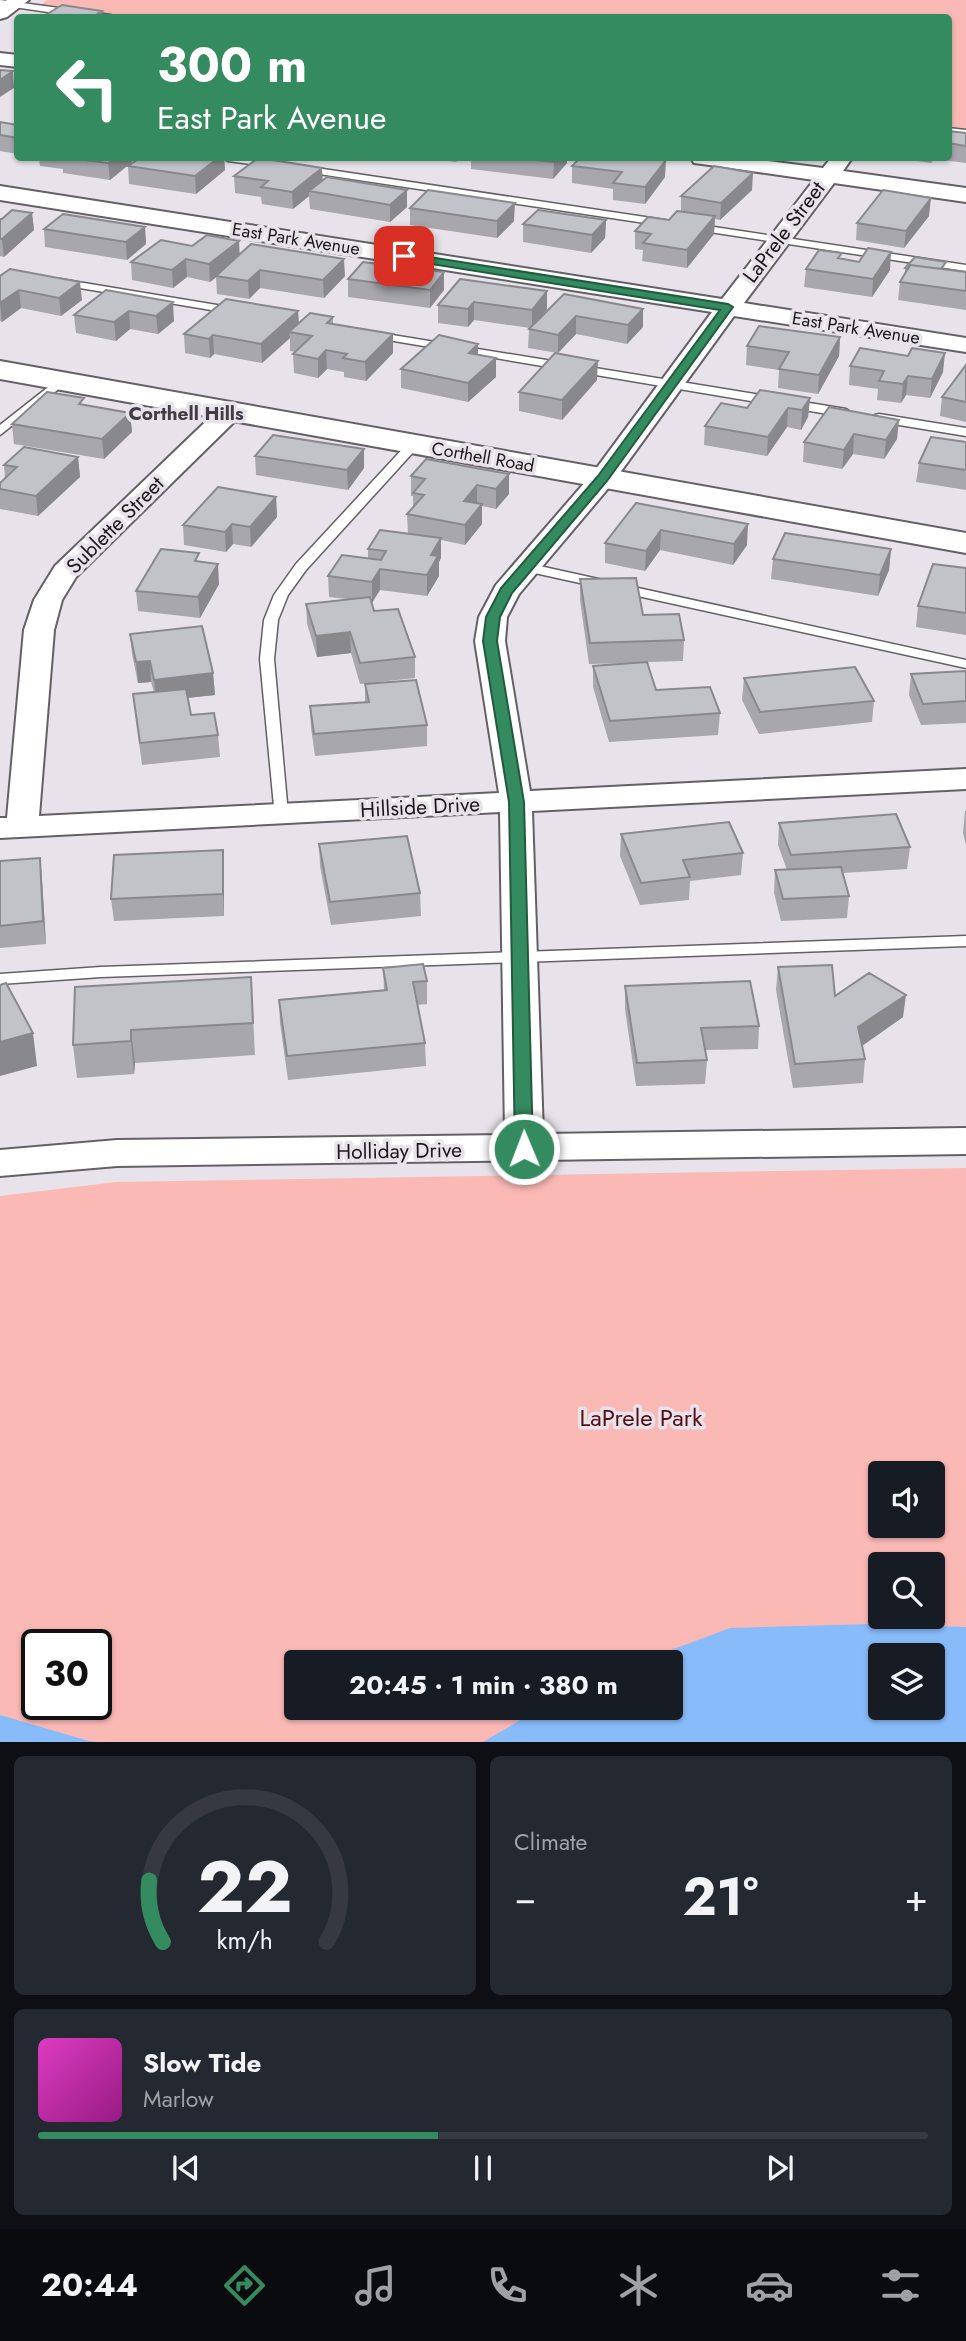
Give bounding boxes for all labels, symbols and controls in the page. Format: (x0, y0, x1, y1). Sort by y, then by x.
text: 300 m (157, 30, 307, 100)
icon: left (42, 42, 133, 133)
text: East Park Avenue (157, 95, 386, 141)
street label: LaPrele Street (736, 175, 832, 289)
street label: East Park Avenue (230, 216, 362, 262)
pin (374, 226, 434, 286)
icon: arrive (385, 237, 423, 275)
street label: East Park Avenue (790, 305, 922, 351)
district label: Corthell Hills (128, 400, 244, 427)
street label: Corthell Road (430, 435, 536, 479)
street label: Sublette Street (59, 469, 171, 581)
street label: Hillside Drive (359, 789, 481, 825)
position arrow (487, 1112, 561, 1186)
street label: Holliday Drive (336, 1135, 462, 1167)
park label: LaPrele Park (579, 1400, 703, 1435)
map controls (868, 1461, 945, 1720)
button: sound (868, 1461, 945, 1538)
button: search (868, 1552, 945, 1629)
speed limit sign: 30 (21, 1629, 112, 1720)
button: layers (868, 1643, 945, 1720)
text: 20:45 · 1 min · 380 m (349, 1666, 618, 1704)
text: Climate (514, 1825, 587, 1859)
text: 22 (197, 1834, 293, 1939)
text: 21° (683, 1859, 759, 1935)
text: − (514, 1870, 536, 1925)
text: + (905, 1870, 928, 1925)
text: km/h (217, 1921, 273, 1957)
text: Slow Tide (143, 2044, 262, 2082)
text: Marlow (143, 2082, 214, 2116)
icon: previous (167, 2149, 205, 2187)
icon: pause (464, 2149, 502, 2187)
icon: next (761, 2149, 799, 2187)
icon: directions (220, 2261, 269, 2310)
icon: music (351, 2261, 400, 2310)
icon: phone (483, 2261, 532, 2310)
icon: climate (614, 2261, 663, 2310)
icon: car (745, 2261, 794, 2310)
icon: filters (876, 2261, 925, 2310)
text: 20:44 (41, 2262, 138, 2308)

